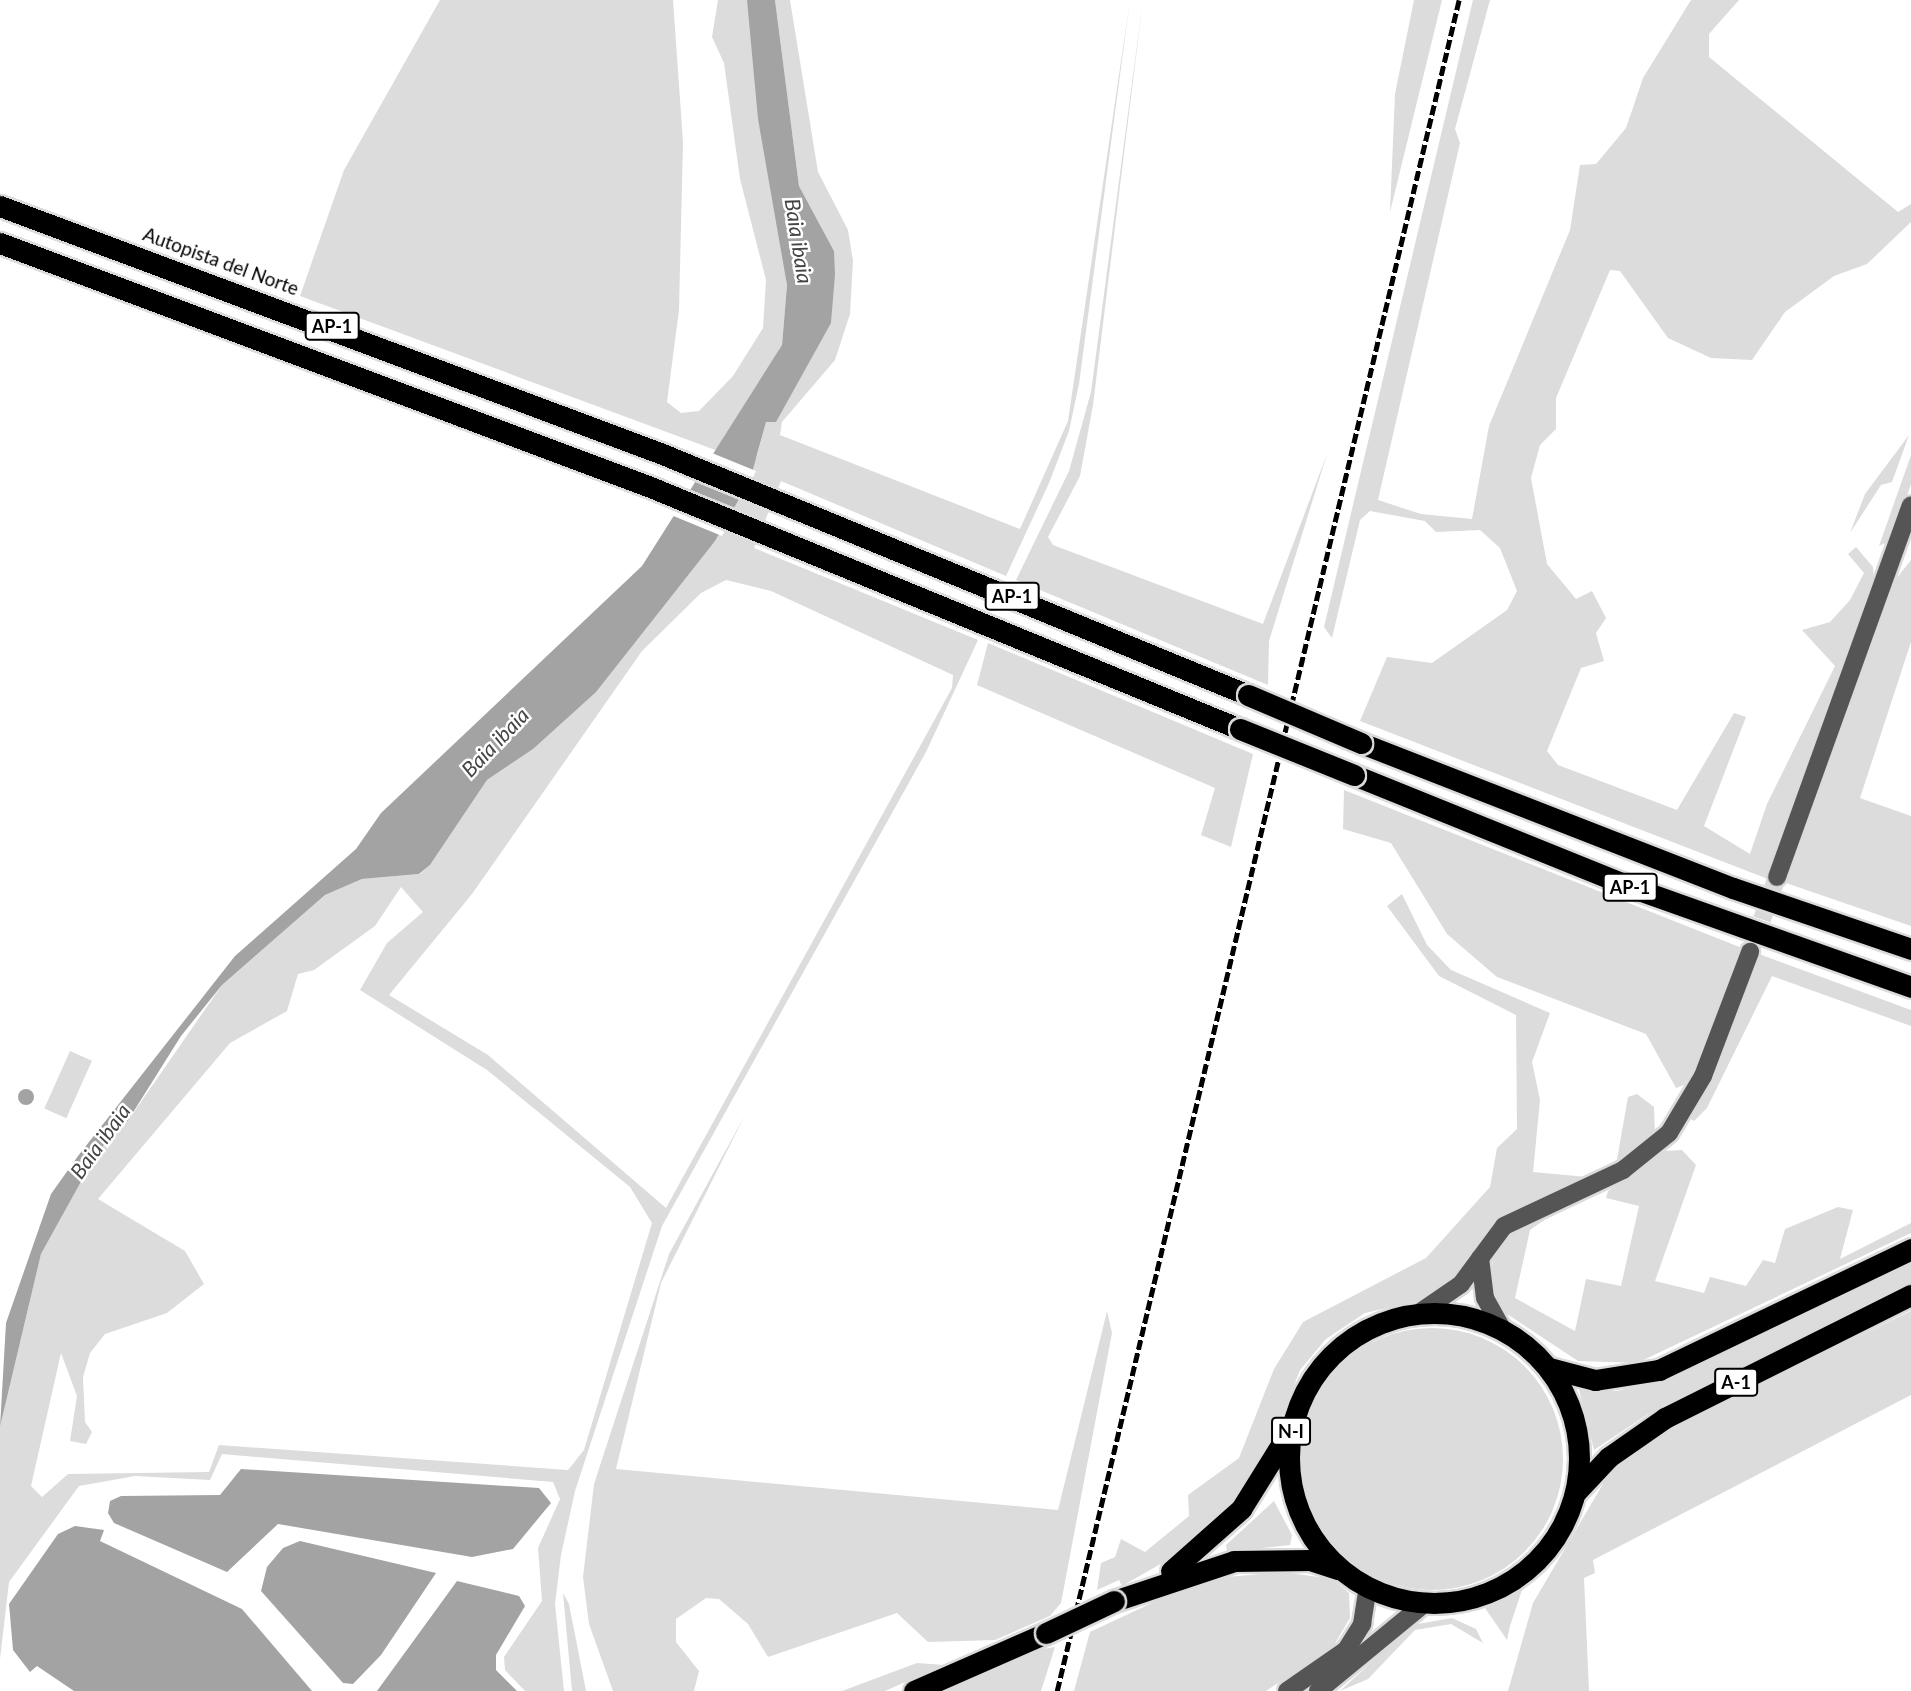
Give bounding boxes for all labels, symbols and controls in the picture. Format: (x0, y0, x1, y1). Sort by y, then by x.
water label: Baia ibaia (780, 197, 818, 285)
street label: Autopista del Norte (140, 222, 302, 300)
road number: AP-1 (304, 312, 360, 340)
road number: AP-1 (984, 582, 1040, 610)
water label: Baia ibaia (456, 702, 534, 782)
road number: AP-1 (1602, 872, 1658, 902)
water label: Baia ibaia (65, 1099, 135, 1183)
road number: A-1 (1713, 1367, 1759, 1396)
road number: N-I (1270, 1416, 1312, 1446)

